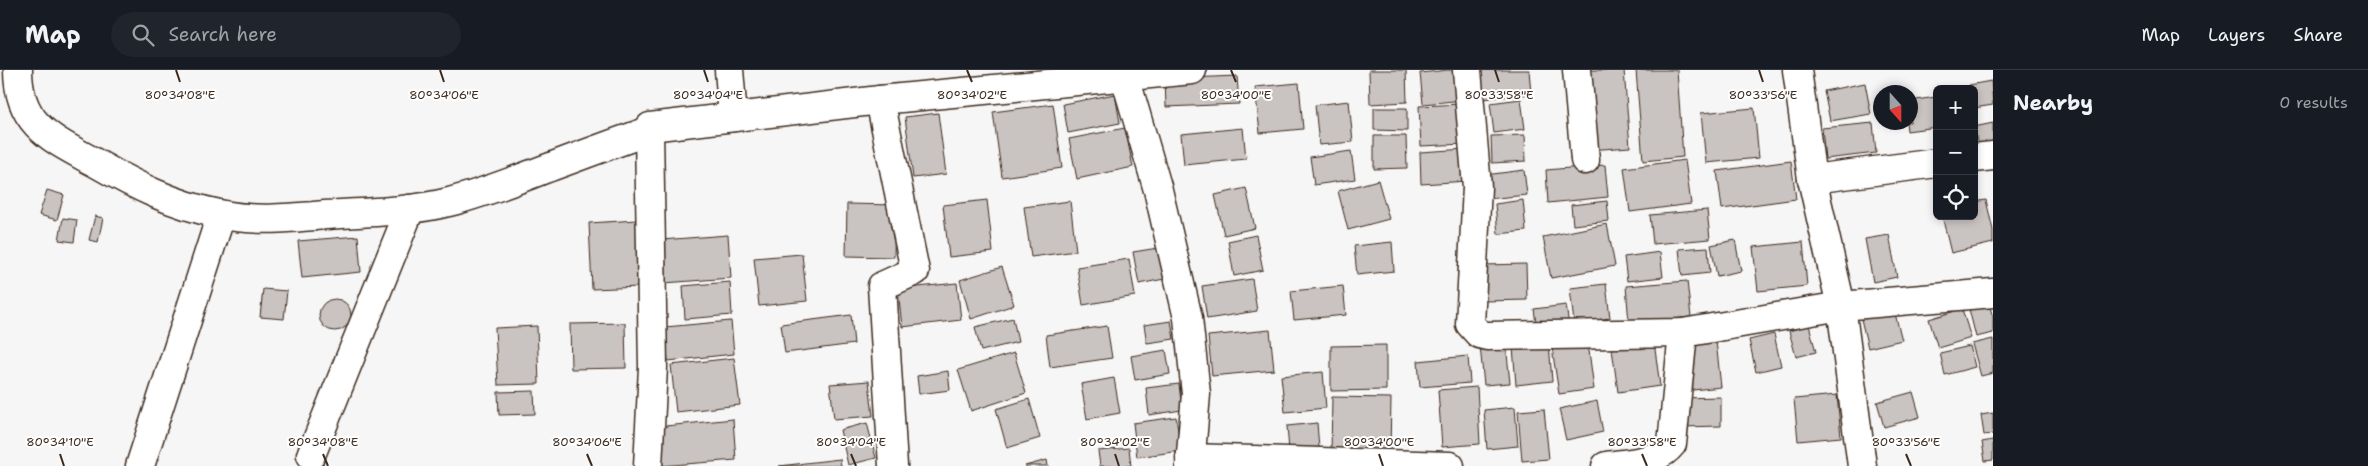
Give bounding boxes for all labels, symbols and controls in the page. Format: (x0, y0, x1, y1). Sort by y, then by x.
search box (111, 12, 461, 57)
text: Map (25, 19, 81, 51)
icon: search (129, 21, 157, 49)
text: Search here (169, 22, 277, 47)
text: Map (2142, 23, 2180, 47)
text: Layers (2208, 23, 2265, 47)
text: Share (2293, 23, 2343, 47)
north arrow (1873, 85, 1918, 130)
map controls (1933, 85, 1978, 220)
button: + (1933, 85, 1978, 130)
text: 80°34'08"E (145, 87, 215, 103)
text: 80°34'06"E (409, 87, 479, 103)
text: 80°34'04"E (673, 87, 743, 103)
text: 80°34'02"E (937, 87, 1007, 103)
text: 80°34'00"E (1201, 87, 1271, 103)
text: 80°33'58"E (1464, 87, 1534, 103)
text: 80°33'56"E (1729, 87, 1797, 103)
text: Nearby (2013, 89, 2093, 117)
text: 0 results (2279, 92, 2348, 113)
button: − (1933, 130, 1978, 175)
button: locate (1933, 175, 1978, 220)
text: 80°34'10"E (26, 434, 94, 450)
text: 80°34'08"E (288, 434, 358, 450)
text: 80°34'06"E (552, 434, 622, 450)
text: 80°34'04"E (816, 434, 886, 450)
text: 80°34'02"E (1080, 434, 1150, 450)
text: 80°34'00"E (1344, 434, 1414, 450)
text: 80°33'58"E (1607, 434, 1677, 450)
text: 80°33'56"E (1872, 434, 1940, 450)

